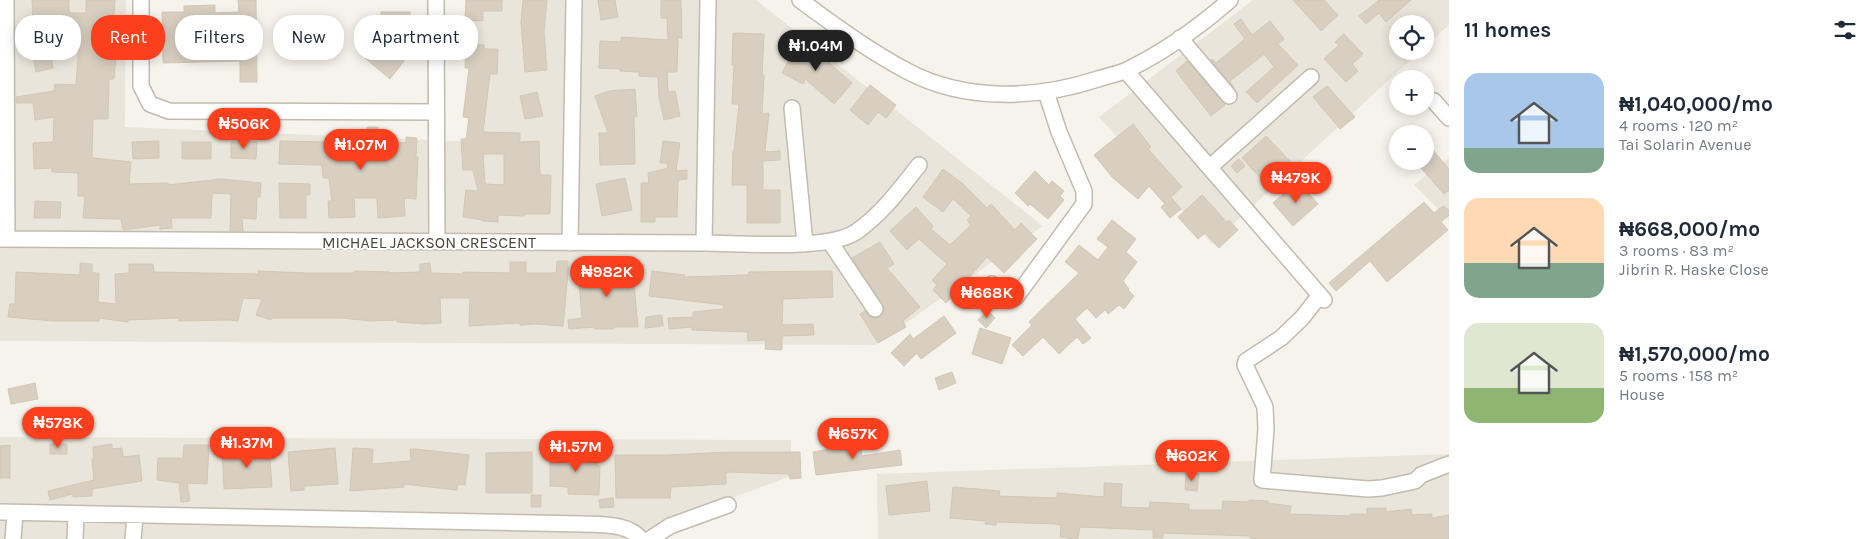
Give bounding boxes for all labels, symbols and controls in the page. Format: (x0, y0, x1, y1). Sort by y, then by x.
chip: Buy (15, 15, 81, 60)
chip: Rent (91, 15, 165, 60)
chip: Filters (175, 15, 263, 60)
chip: New (273, 15, 344, 60)
chip: Apartment (354, 15, 478, 60)
map controls (1389, 15, 1434, 170)
button: locate (1389, 15, 1434, 60)
icon: filters (1831, 16, 1859, 44)
text: 11 homes (1464, 18, 1551, 42)
pin: ₦1.04M (775, 30, 857, 72)
text: ₦1.04M (789, 36, 843, 55)
button: + (1389, 70, 1434, 115)
text: ₦1,040,000/mo (1619, 92, 1773, 116)
icon: home (1504, 93, 1564, 153)
pin: ₦506K (209, 108, 279, 150)
text: ₦506K (218, 114, 270, 133)
text: 4 rooms · 120 m² (1619, 116, 1738, 135)
button: − (1389, 125, 1434, 170)
pin: ₦1.07M (320, 128, 402, 171)
text: ₦1.07M (335, 135, 387, 154)
text: Tai Solarin Avenue (1619, 135, 1751, 154)
pin: ₦479K (1261, 162, 1331, 204)
text: ₦479K (1271, 168, 1321, 187)
text: ₦668,000/mo (1619, 217, 1760, 241)
icon: home (1504, 218, 1564, 278)
street label: MICHAEL JACKSON CRESCENT (322, 233, 536, 252)
text: 3 rooms · 83 m² (1619, 241, 1734, 260)
pin: ₦982K (572, 256, 642, 298)
text: Jibrin R. Haske Close (1619, 260, 1769, 279)
text: ₦982K (581, 262, 633, 281)
pin: ₦668K (952, 276, 1022, 319)
text: ₦668K (961, 283, 1013, 302)
text: ₦1,570,000/mo (1619, 342, 1770, 366)
icon: home (1504, 343, 1564, 403)
text: 5 rooms · 158 m² (1619, 366, 1738, 385)
text: House (1619, 385, 1665, 404)
pin: ₦578K (23, 406, 93, 449)
text: ₦578K (33, 413, 83, 432)
pin: ₦657K (818, 418, 888, 460)
text: ₦657K (828, 424, 878, 443)
pin: ₦1.37M (206, 426, 288, 469)
pin: ₦1.57M (535, 430, 617, 473)
text: ₦1.37M (221, 433, 273, 452)
text: ₦1.57M (550, 437, 602, 456)
pin: ₦602K (1157, 440, 1227, 482)
text: ₦602K (1166, 446, 1218, 465)

